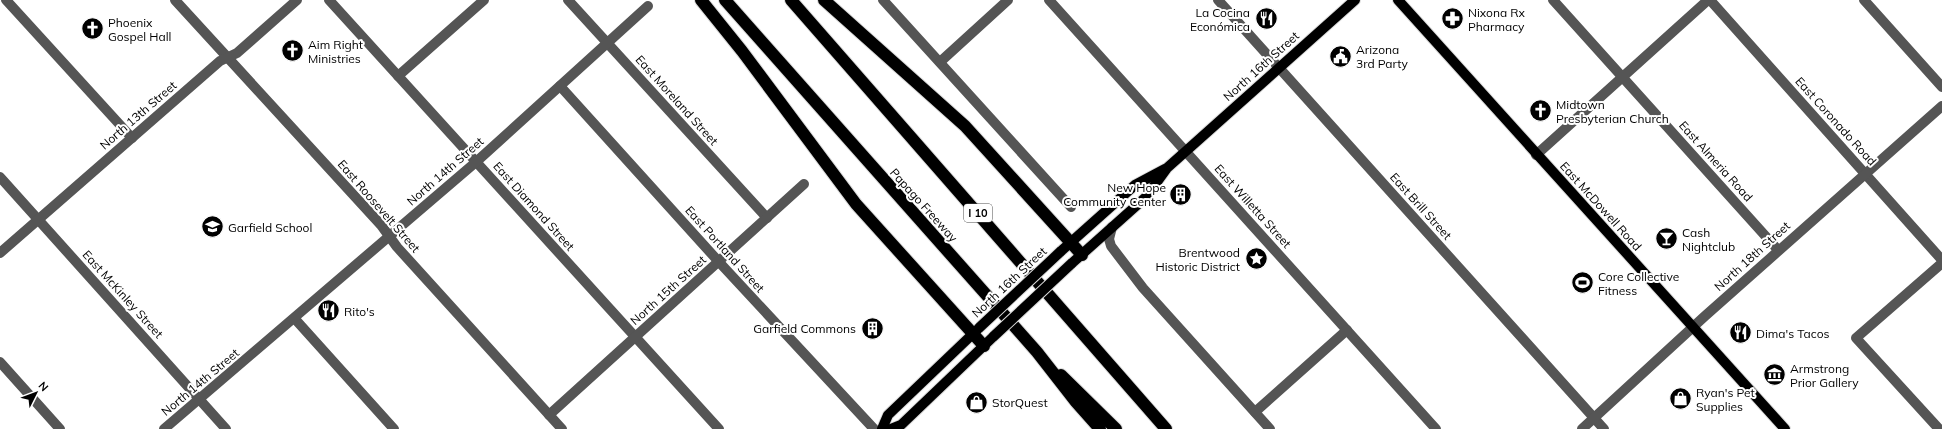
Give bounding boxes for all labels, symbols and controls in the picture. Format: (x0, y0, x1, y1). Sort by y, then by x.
place label: La Cocina Económica (1190, 5, 1250, 34)
place label: Nixona Rx Pharmacy (1468, 5, 1526, 34)
restaurant icon: La Cocina Económica (1253, 6, 1279, 32)
pharmacy icon: Nixona Rx Pharmacy (1439, 6, 1465, 32)
place label: Phoenix Gospel Hall (108, 15, 171, 44)
church icon: Phoenix Gospel Hall (79, 16, 105, 42)
street label: North 16th Street (1220, 28, 1302, 104)
place label: Aim Right Ministries (308, 37, 363, 66)
church icon: Aim Right Ministries (280, 38, 306, 64)
place label: Arizona 3rd Party (1356, 42, 1408, 71)
public building icon: Arizona 3rd Party (1328, 43, 1354, 69)
street label: East Moreland Street (633, 52, 721, 148)
street label: East Coronado Road (1792, 74, 1880, 168)
street label: North 13th Street (97, 78, 179, 152)
place label: Midtown Presbyterian Church (1556, 97, 1669, 126)
church icon: Midtown Presbyterian Church (1527, 98, 1553, 124)
street label: East Almeria Road (1676, 118, 1756, 204)
street label: North 14th Street (404, 134, 486, 208)
street label: East Roosevelt Street (335, 157, 423, 255)
street label: East Diamond Street (490, 158, 578, 254)
street label: East McDowell Road (1557, 158, 1645, 254)
street label: East Willetta Street (1211, 161, 1295, 251)
street label: Papago Freeway (887, 165, 961, 245)
street label: East Brill Street (1387, 169, 1455, 243)
place label: New Hope Community Center (1063, 180, 1167, 209)
building icon: New Hope Community Center (1168, 181, 1194, 207)
street label: East Portland Street (682, 203, 768, 295)
road number: I 10 (964, 204, 992, 222)
school or university icon: Garfield School (200, 214, 226, 240)
street label: North 18th Street (1711, 218, 1793, 294)
place label: Garfield School (228, 220, 312, 235)
place label: Cash Nightclub (1682, 225, 1735, 254)
bar icon: Cash Nightclub (1654, 226, 1680, 252)
street label: North 16th Street (968, 244, 1050, 320)
place label: Brentwood Historic District (1156, 245, 1240, 274)
place icon: Brentwood Historic District (1243, 246, 1269, 272)
street label: East McKinley Street (80, 247, 166, 341)
street label: North 15th Street (627, 252, 709, 328)
place label: Core Collective Fitness (1598, 269, 1679, 298)
sports icon: Core Collective Fitness (1569, 270, 1595, 296)
restaurant icon: Rito's (316, 298, 342, 324)
place label: Rito's (344, 304, 375, 319)
building icon: Garfield Commons (859, 315, 885, 341)
restaurant icon: Dima's Tacos (1728, 320, 1754, 346)
place label: Garfield Commons (753, 321, 856, 336)
place label: Dima's Tacos (1756, 326, 1829, 341)
street label: North 14th Street (158, 345, 242, 419)
place label: Armstrong Prior Gallery (1790, 361, 1859, 390)
museum icon: Armstrong Prior Gallery (1762, 362, 1788, 388)
north arrow (16, 373, 56, 413)
text: N (35, 379, 51, 394)
place label: Ryan's Pet Supplies (1696, 385, 1755, 414)
shop icon: Ryan's Pet Supplies (1668, 386, 1694, 412)
shop icon: StorQuest (964, 389, 990, 415)
place label: StorQuest (992, 395, 1048, 410)

